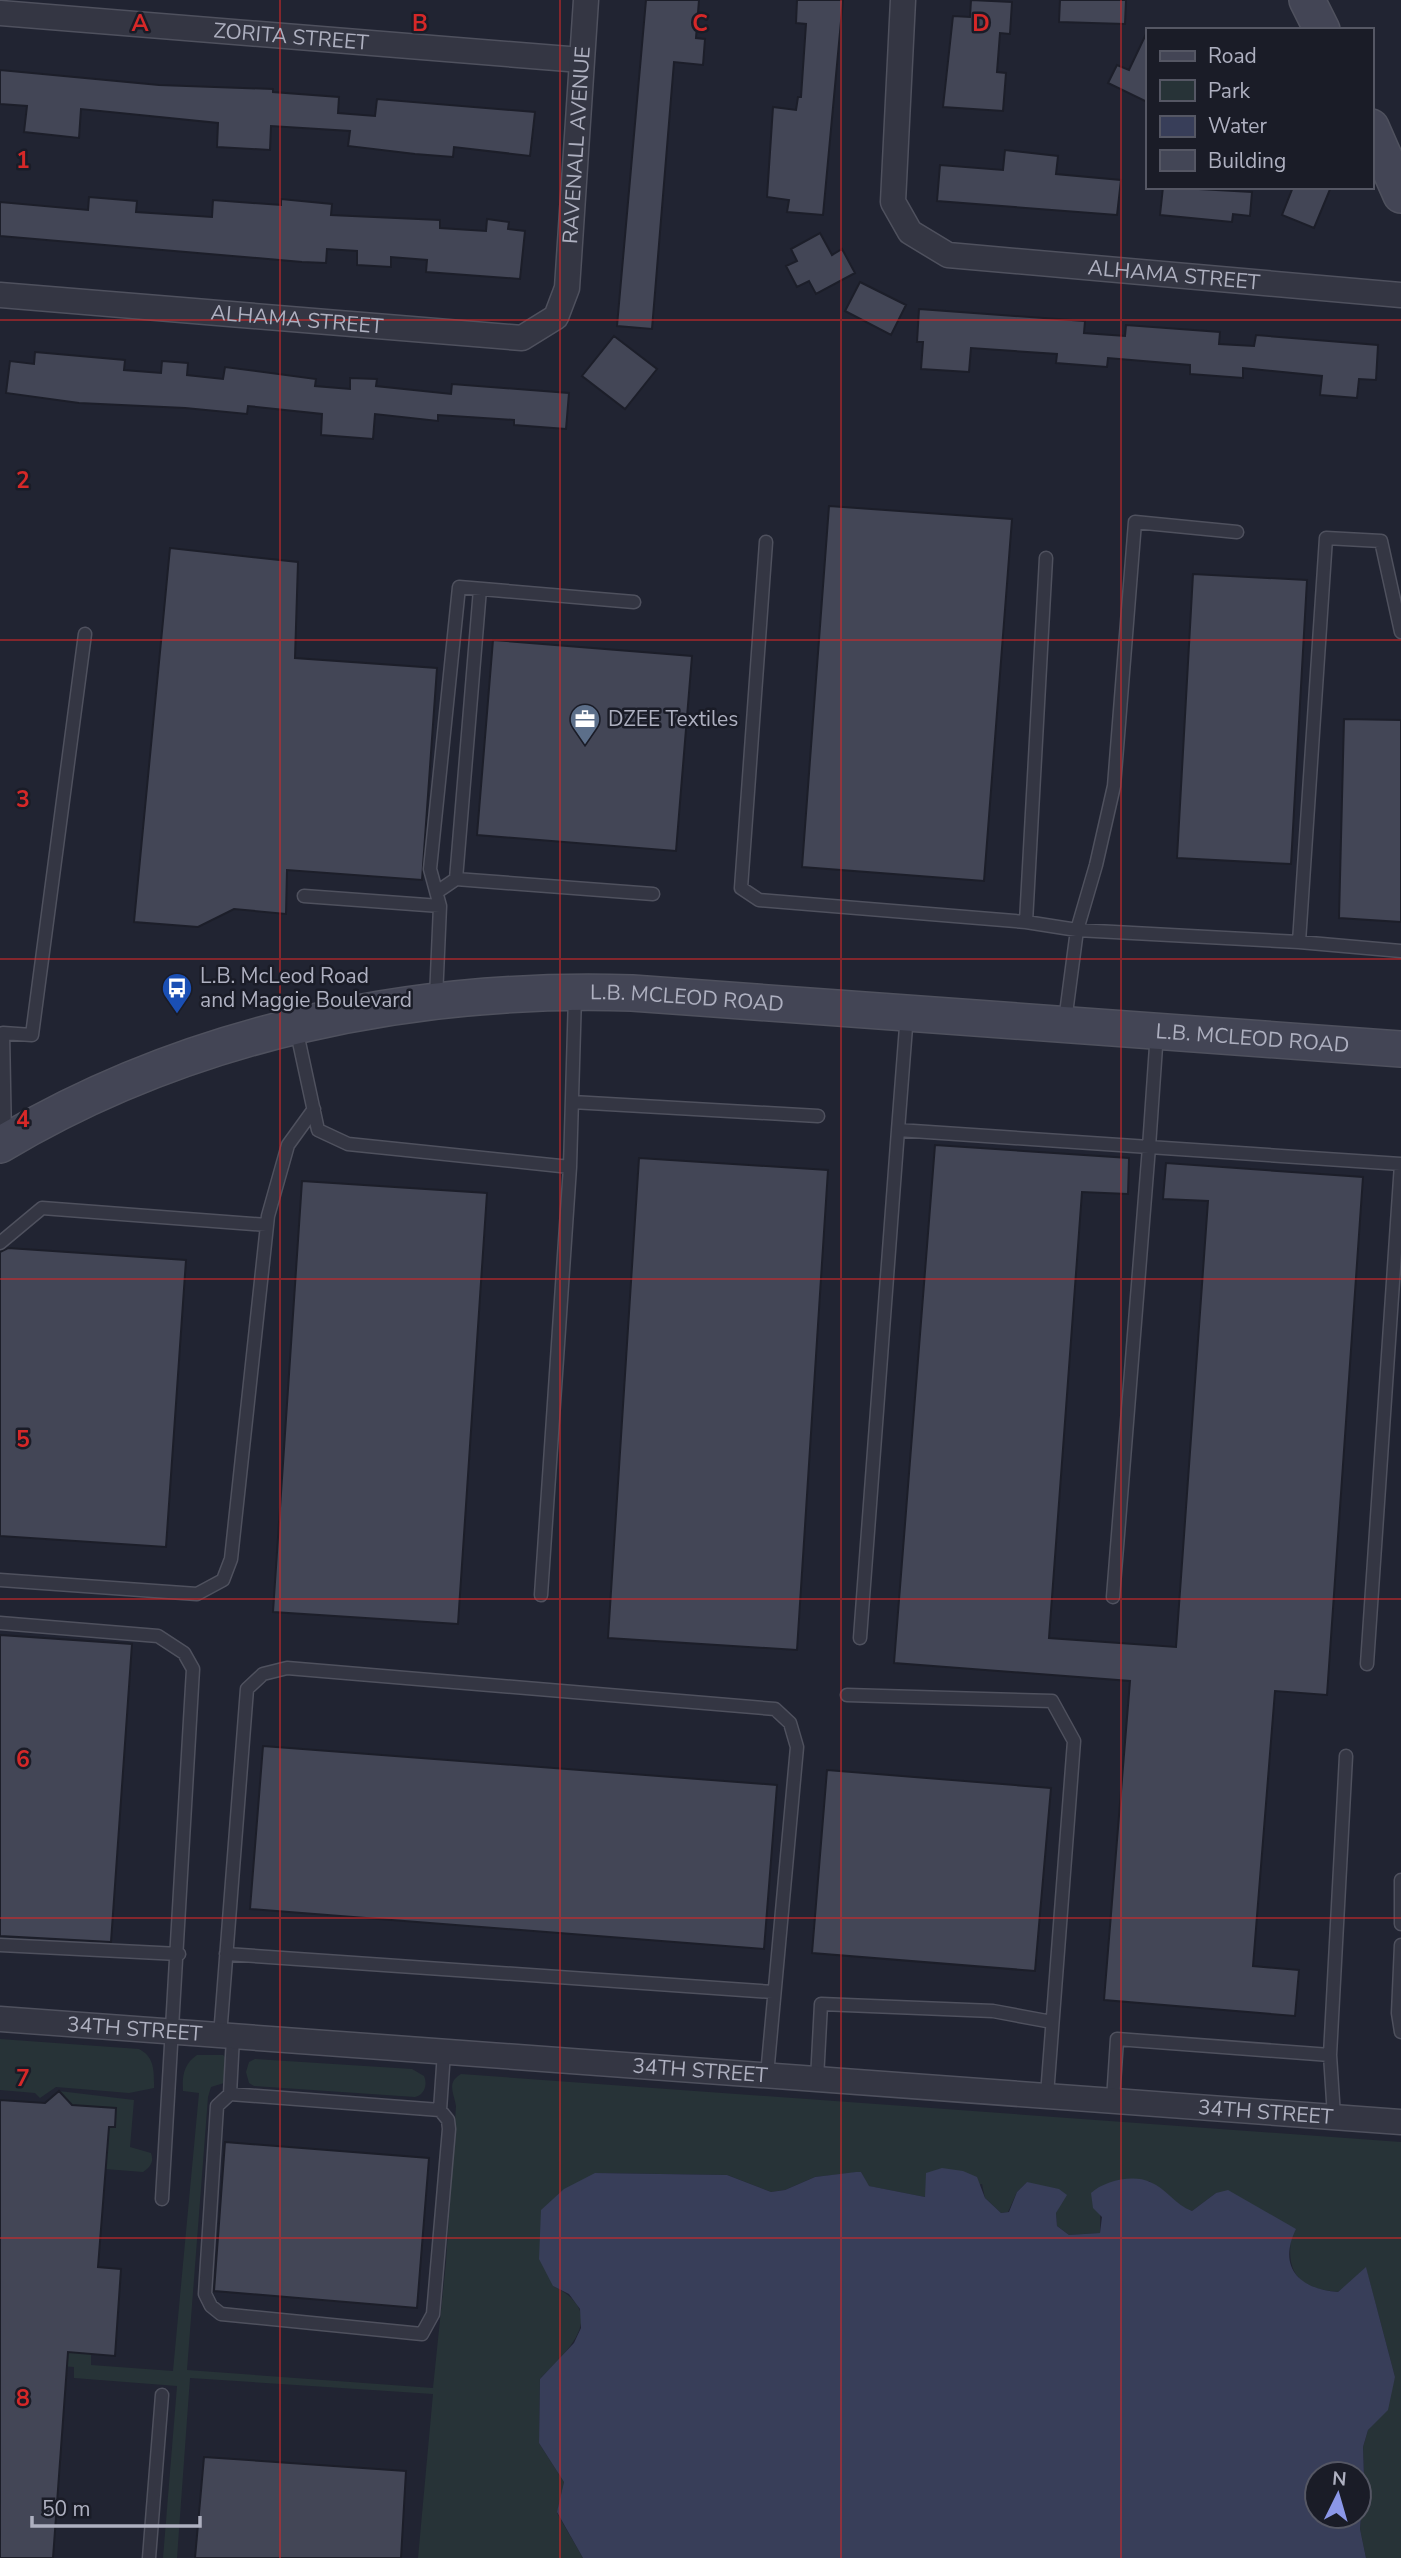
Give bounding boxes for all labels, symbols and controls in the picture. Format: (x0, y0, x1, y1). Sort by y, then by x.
text: A (131, 8, 149, 39)
text: B (412, 8, 428, 39)
text: C (692, 8, 708, 39)
text: D (972, 8, 990, 39)
street label: ZORITA STREET (212, 16, 370, 57)
legend (1146, 28, 1373, 189)
text: Road (1208, 42, 1257, 70)
street label: RAVENALL AVENUE (556, 45, 597, 245)
text: Park (1208, 77, 1250, 105)
text: Water (1208, 112, 1267, 140)
text: 1 (16, 145, 30, 176)
text: Building (1208, 147, 1286, 175)
street label: ALHAMA STREET (1087, 253, 1262, 297)
street label: ALHAMA STREET (210, 298, 385, 341)
text: 2 (16, 465, 30, 496)
office icon: DZEE Textiles (568, 702, 602, 746)
place label: DZEE Textiles (608, 705, 738, 733)
text: 3 (16, 784, 30, 815)
place label: L.B. McLeod Road and Maggie Boulevard (200, 962, 412, 1014)
bus stop icon: L.B. McLeod Road and Maggie Boulevard (160, 971, 194, 1015)
street label: L.B. MCLEOD ROAD (590, 978, 785, 1018)
street label: L.B. MCLEOD ROAD (1155, 1017, 1350, 1059)
text: 4 (16, 1104, 30, 1135)
text: 5 (16, 1424, 30, 1455)
text: 6 (16, 1744, 30, 1775)
street label: 34TH STREET (66, 2010, 204, 2048)
street label: 34TH STREET (632, 2052, 769, 2089)
text: 7 (16, 2063, 30, 2094)
street label: 34TH STREET (1197, 2093, 1335, 2131)
text: 8 (16, 2383, 30, 2414)
north arrow (1303, 2460, 1373, 2530)
text: N (1331, 2465, 1348, 2493)
scale bar (32, 2484, 200, 2528)
text: 50 m (42, 2495, 91, 2523)

